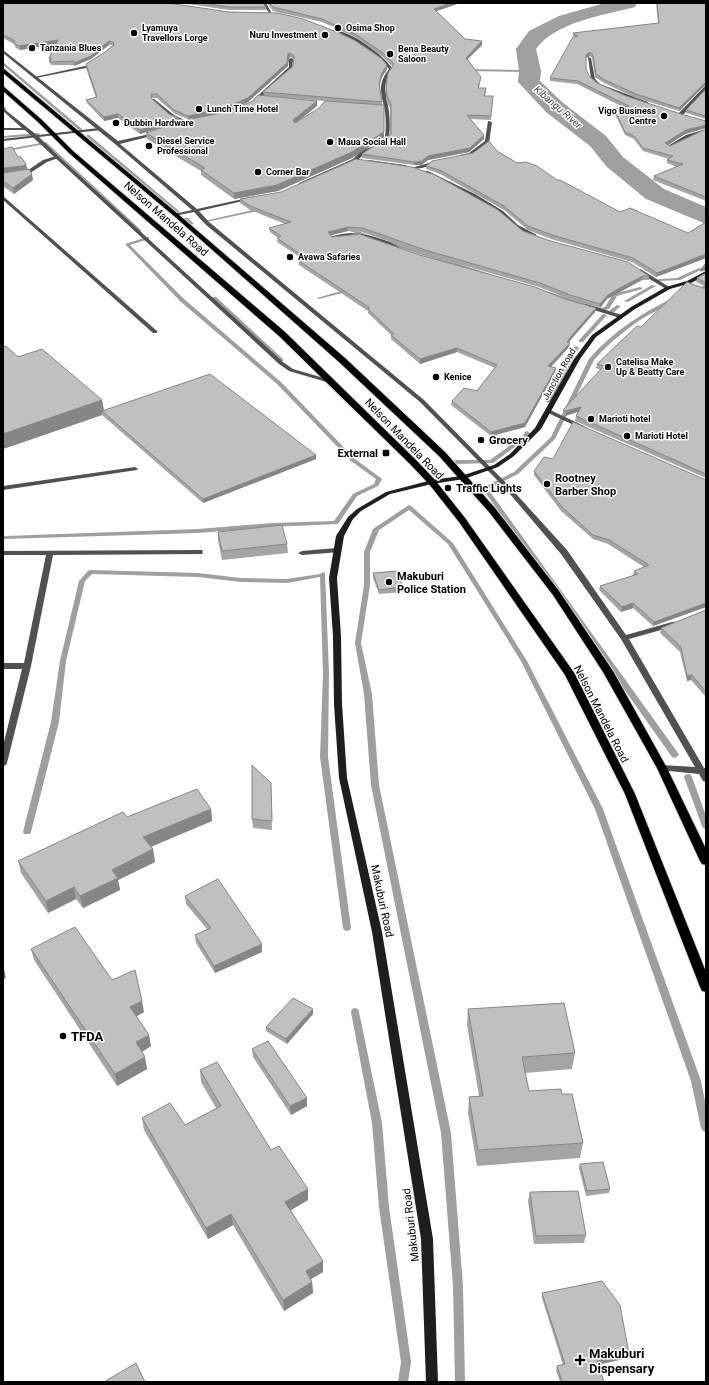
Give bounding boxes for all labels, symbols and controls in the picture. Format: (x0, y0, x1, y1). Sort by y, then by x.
place label: Lyamuya Travellors Lorge (142, 23, 208, 43)
marker: Osima Shop (333, 23, 343, 33)
place label: Osima Shop (346, 23, 395, 33)
marker: Lyamuya Travellors Lorge (129, 28, 139, 38)
place label: Nuru Investment (250, 30, 317, 40)
marker: Nuru Investment (320, 30, 330, 40)
marker: Tanzania Blues (27, 43, 37, 53)
place label: Tanzania Blues (40, 43, 102, 53)
place label: Bena Beauty Saloon (398, 44, 449, 64)
marker: Bena Beauty Saloon (385, 49, 395, 59)
water label: Kibangu River (532, 83, 584, 131)
marker: Lunch Time Hotel (194, 104, 204, 114)
place label: Lunch Time Hotel (207, 104, 278, 114)
place label: Vigo Business Centre (598, 106, 656, 126)
marker: Vigo Business Centre (659, 111, 669, 121)
marker: Dubbin Hardware (111, 118, 121, 128)
place label: Dubbin Hardware (124, 118, 194, 128)
place label: Diesel Service Professional (157, 136, 215, 156)
marker: Maua Social Hall (325, 137, 335, 147)
place label: Maua Social Hall (338, 137, 406, 147)
marker: Diesel Service Professional (144, 141, 154, 151)
marker: Corner Bar (253, 167, 263, 177)
place label: Corner Bar (266, 167, 310, 177)
street label: Nelson Mandela Road (121, 179, 211, 259)
marker: Avawa Safaries (285, 252, 295, 262)
place label: Avawa Safaries (298, 252, 361, 262)
street label: Junction Road (540, 347, 578, 401)
place label: Catelisa Make Up & Beatty Care (616, 357, 685, 377)
marker: Catelisa Make Up & Beatty Care (603, 362, 613, 372)
marker: Kenice (431, 372, 441, 382)
place label: Kenice (444, 372, 472, 382)
street label: Nelson Mandela Road (362, 396, 446, 482)
marker: Marioti hotel (586, 414, 596, 424)
place label: Marioti hotel (599, 414, 651, 424)
marker: Marioti Hotel (622, 431, 632, 441)
place label: Marioti Hotel (635, 431, 688, 441)
place label: Grocery (489, 434, 528, 447)
marker: Grocery (476, 435, 486, 445)
place label: External (338, 447, 378, 460)
marker: External (381, 448, 391, 458)
place label: Rootney Barber Shop (555, 472, 616, 498)
marker: Rootney Barber Shop (542, 479, 552, 489)
place label: Traffic Lights (456, 482, 522, 495)
marker: Traffic Lights (443, 483, 453, 493)
place label: Makuburi Police Station (397, 570, 466, 596)
marker: Makuburi Police Station (384, 577, 394, 587)
street label: Nelson Mandela Road (571, 663, 631, 765)
street label: Makuburi Road (368, 864, 396, 938)
place label: TFDA (71, 1029, 104, 1044)
marker: TFDA (58, 1031, 68, 1041)
street label: Makuburi Road (400, 1188, 422, 1262)
place label: Makuburi Dispensary (589, 1346, 655, 1376)
marker: Makuburi Dispensary (574, 1354, 586, 1366)

